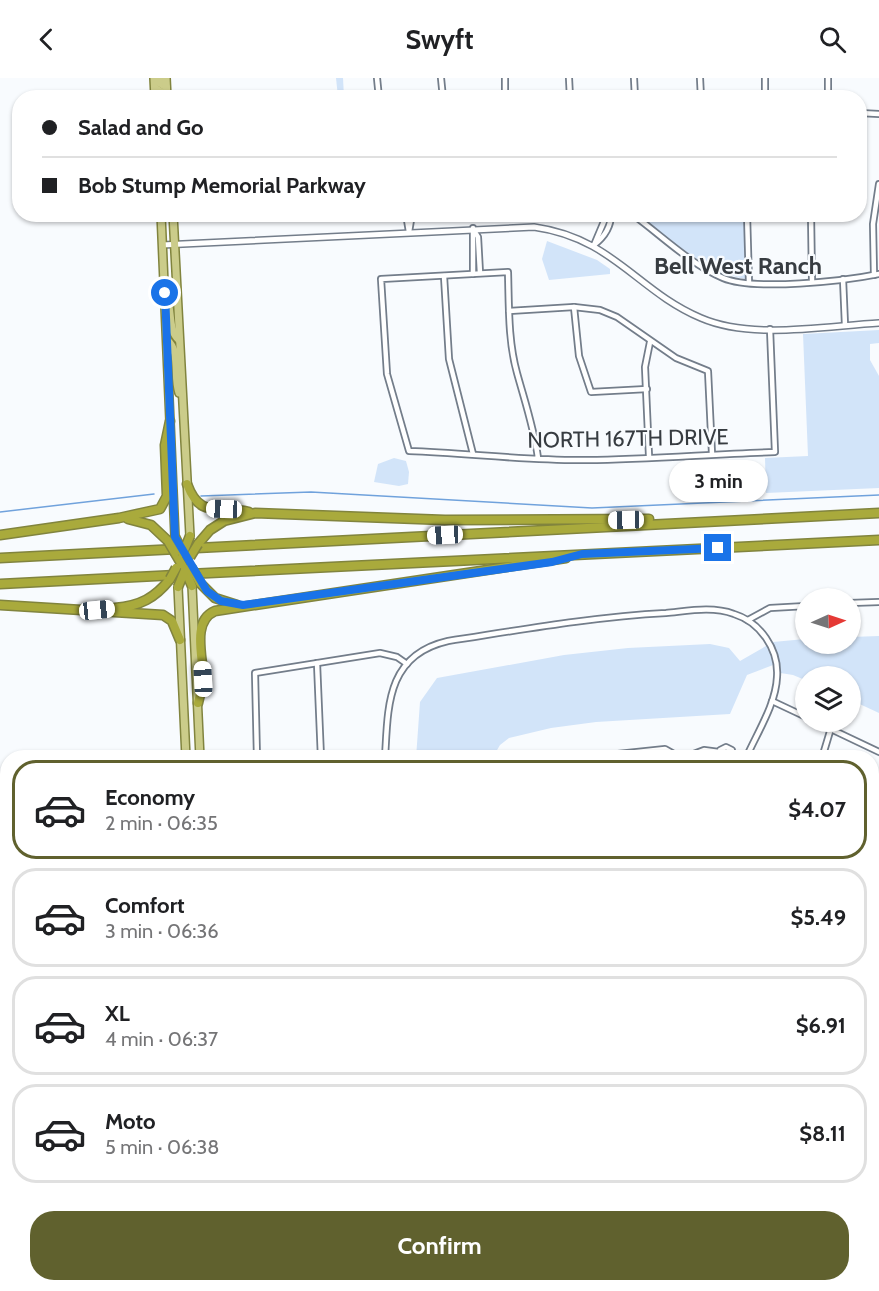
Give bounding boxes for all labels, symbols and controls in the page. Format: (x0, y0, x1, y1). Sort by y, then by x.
icon: back (30, 23, 63, 56)
text: Swyft (406, 23, 474, 56)
icon: search (816, 23, 849, 56)
text: Salad and Go (78, 114, 204, 141)
text: Bob Stump Memorial Parkway (78, 172, 366, 199)
district label: Bell West Ranch (654, 251, 822, 280)
route start (151, 279, 178, 306)
street label: NORTH 167TH DRIVE (527, 423, 729, 454)
callout: 3 min (668, 461, 768, 503)
text: 3 min (694, 469, 743, 493)
car (206, 499, 242, 519)
car (608, 511, 644, 529)
car (427, 525, 463, 545)
route end (704, 534, 731, 561)
north arrow (795, 588, 861, 654)
map controls (795, 588, 861, 732)
car (78, 599, 116, 621)
car (193, 661, 213, 697)
button: layers (795, 666, 861, 732)
icon: car (33, 783, 87, 837)
text: Economy (105, 784, 195, 811)
text: $4.07 (788, 796, 846, 823)
text: 2 min · 06:35 (105, 811, 218, 835)
icon: car (33, 891, 87, 945)
text: Comfort (105, 892, 184, 919)
text: $5.49 (791, 904, 846, 931)
text: 3 min · 06:36 (105, 919, 219, 943)
icon: car (33, 999, 87, 1053)
text: XL (105, 1000, 130, 1027)
text: $6.91 (796, 1012, 846, 1039)
text: 4 min · 06:37 (105, 1027, 218, 1051)
icon: car (33, 1107, 87, 1161)
text: Moto (105, 1108, 156, 1135)
text: $8.11 (799, 1120, 846, 1147)
text: 5 min · 06:38 (105, 1135, 219, 1159)
button: Confirm (30, 1211, 849, 1280)

